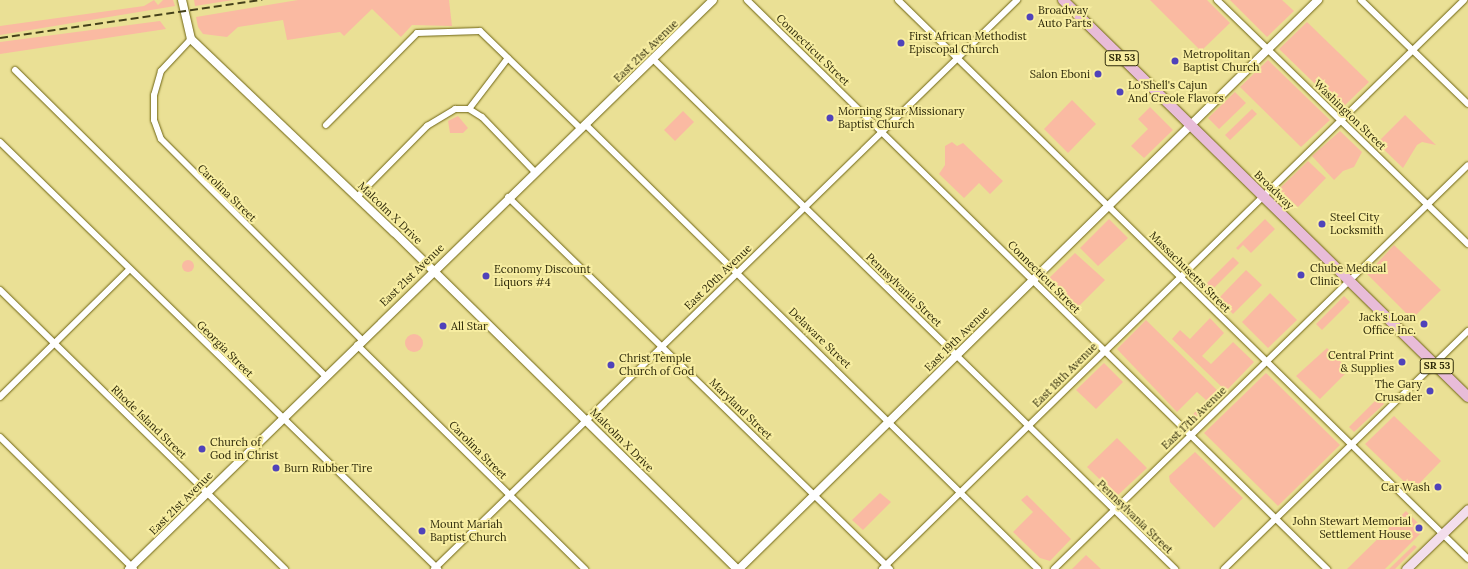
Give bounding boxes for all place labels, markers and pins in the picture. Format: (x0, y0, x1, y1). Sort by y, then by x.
place label: Broadway Auto Parts (1038, 4, 1091, 30)
marker: Broadway Auto Parts (1025, 12, 1035, 22)
place label: First African Methodist Episcopal Church (909, 30, 1027, 56)
marker: First African Methodist Episcopal Church (896, 38, 906, 48)
place label: Metropolitan Baptist Church (1183, 48, 1260, 74)
marker: Metropolitan Baptist Church (1170, 56, 1180, 66)
place label: Salon Eboni (1030, 67, 1090, 81)
marker: Salon Eboni (1093, 69, 1103, 79)
place label: Lo'Shell's Cajun And Creole Flavors (1128, 79, 1224, 105)
marker: Lo'Shell's Cajun And Creole Flavors (1115, 87, 1125, 97)
place label: Morning Star Missionary Baptist Church (838, 105, 964, 131)
marker: Morning Star Missionary Baptist Church (825, 113, 835, 123)
place label: Steel City Locksmith (1330, 211, 1384, 237)
marker: Steel City Locksmith (1317, 219, 1327, 229)
place label: Chube Medical Clinic (1310, 262, 1386, 288)
place label: Economy Discount Liquors #4 (494, 263, 591, 289)
marker: Chube Medical Clinic (1295, 269, 1307, 281)
marker: Economy Discount Liquors #4 (481, 271, 491, 281)
place label: Jack's Loan Office Inc. (1359, 311, 1416, 337)
place label: All Star (451, 319, 488, 333)
marker: Jack's Loan Office Inc. (1419, 319, 1429, 329)
marker: All Star (438, 321, 448, 331)
place label: Central Print & Supplies (1328, 349, 1394, 375)
place label: Christ Temple Church of God (619, 352, 694, 378)
marker: Central Print & Supplies (1397, 357, 1407, 367)
marker: Christ Temple Church of God (606, 360, 616, 370)
place label: The Gary Crusader (1375, 378, 1422, 404)
marker: The Gary Crusader (1425, 386, 1435, 396)
place label: Church of God in Christ (210, 436, 278, 462)
marker: Church of God in Christ (197, 444, 207, 454)
place label: Burn Rubber Tire (284, 461, 372, 475)
marker: Burn Rubber Tire (271, 463, 281, 473)
place label: Car Wash (1381, 480, 1430, 494)
marker: Car Wash (1433, 482, 1443, 492)
place label: John Stewart Memorial Settlement House (1293, 515, 1411, 541)
place label: Mount Mariah Baptist Church (430, 518, 507, 544)
marker: John Stewart Memorial Settlement House (1414, 523, 1424, 533)
marker: Mount Mariah Baptist Church (417, 526, 427, 536)

